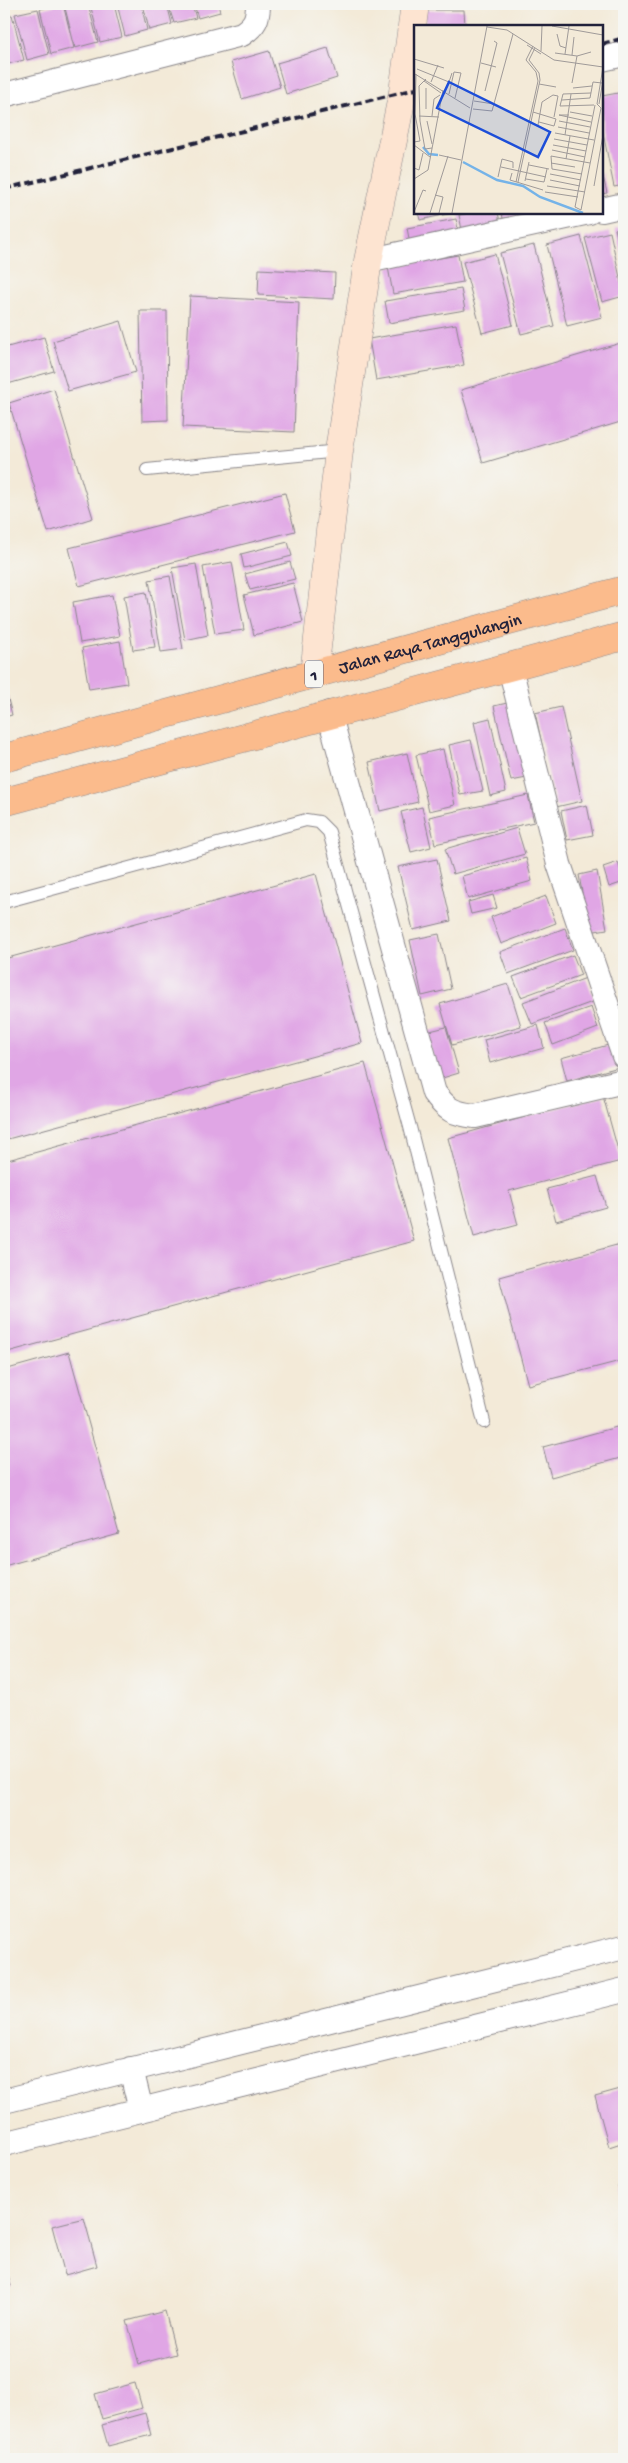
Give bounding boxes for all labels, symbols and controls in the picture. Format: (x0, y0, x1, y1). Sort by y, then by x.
inset map (414, 25, 603, 214)
street label: Jalan Raya Tanggulangin (337, 610, 524, 680)
road number: 1 (305, 661, 323, 688)

